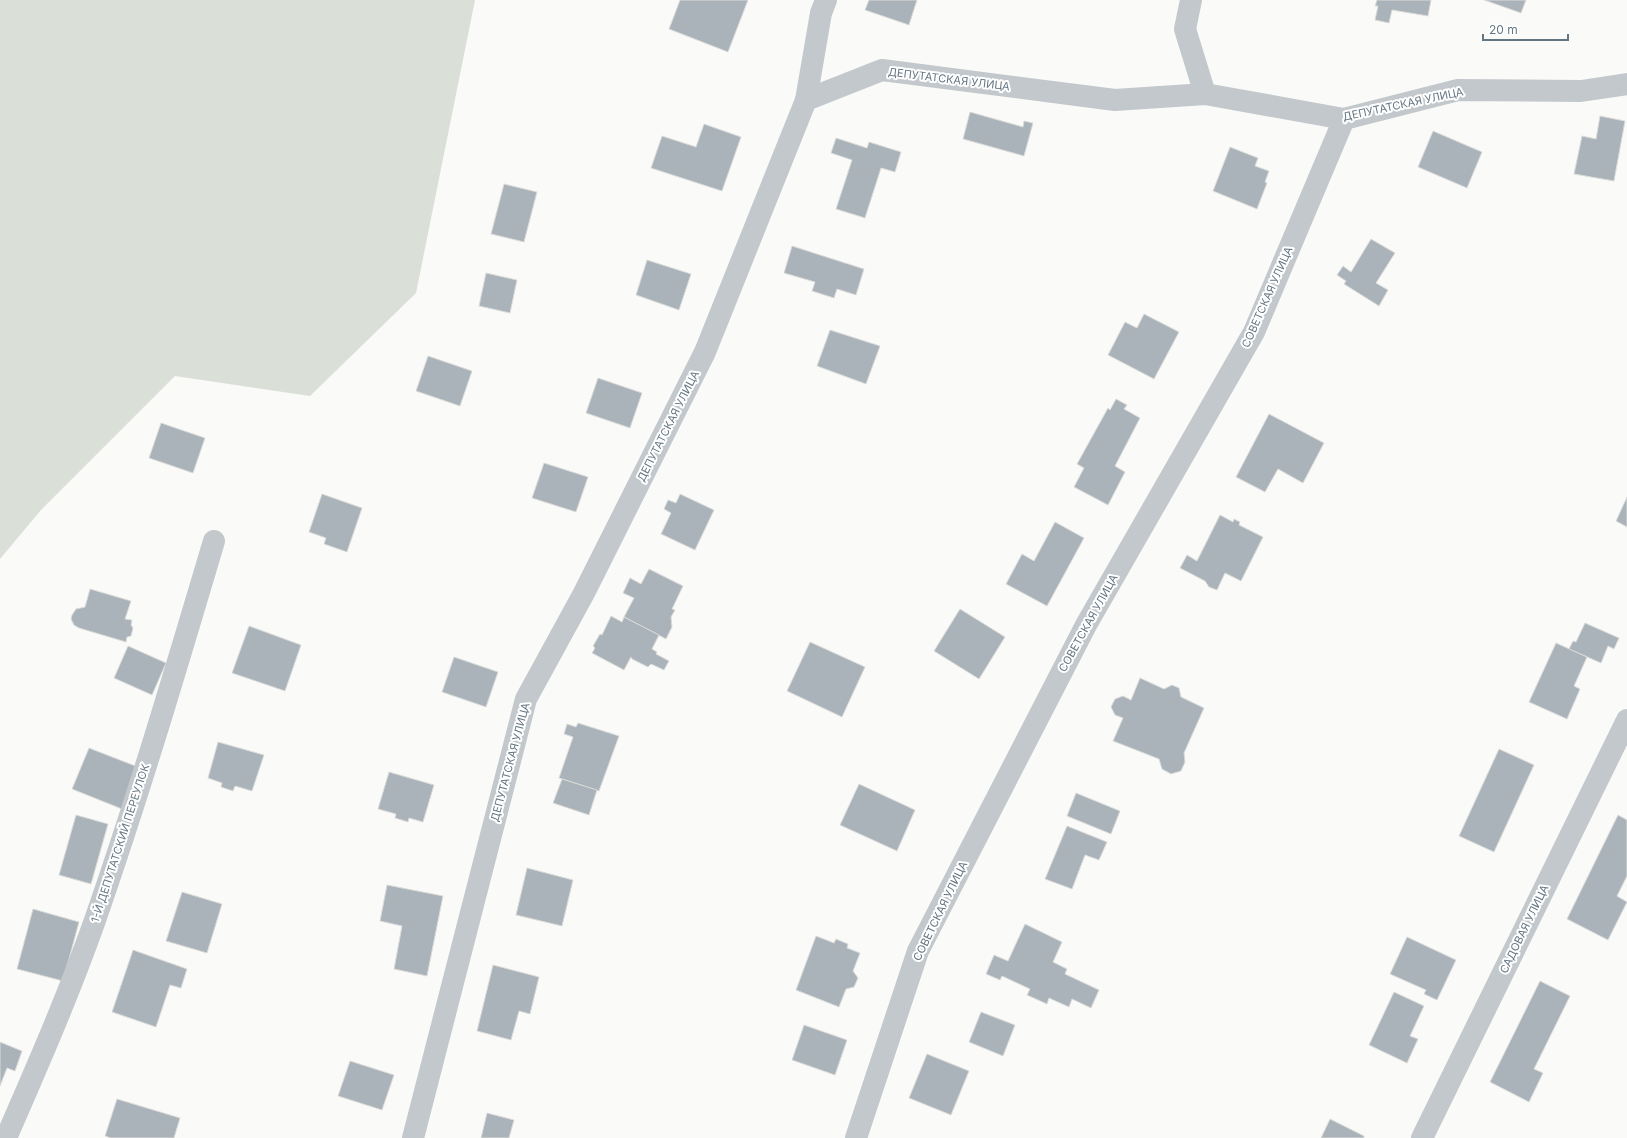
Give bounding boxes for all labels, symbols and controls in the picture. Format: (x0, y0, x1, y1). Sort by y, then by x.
scale bar (1483, 16, 1568, 42)
text: 20 m (1489, 22, 1518, 37)
street label: ДЕПУТАТСКАЯ УЛИЦА (887, 65, 1011, 93)
street label: ДЕПУТАТСКАЯ УЛИЦА (1342, 84, 1465, 124)
street label: СОВЕТСКАЯ УЛИЦА (1238, 244, 1296, 350)
street label: ДЕПУТАТСКАЯ УЛИЦА (634, 368, 702, 484)
street label: СОВЕТСКАЯ УЛИЦА (1055, 572, 1121, 674)
street label: ДЕПУТАТСКАЯ УЛИЦА (487, 701, 533, 823)
street label: 1-Й ДЕПУТАТСКИЙ ПЕРЕУЛОК (88, 761, 152, 924)
street label: СОВЕТСКАЯ УЛИЦА (910, 859, 970, 963)
street label: САДОВАЯ УЛИЦА (1497, 882, 1552, 976)

